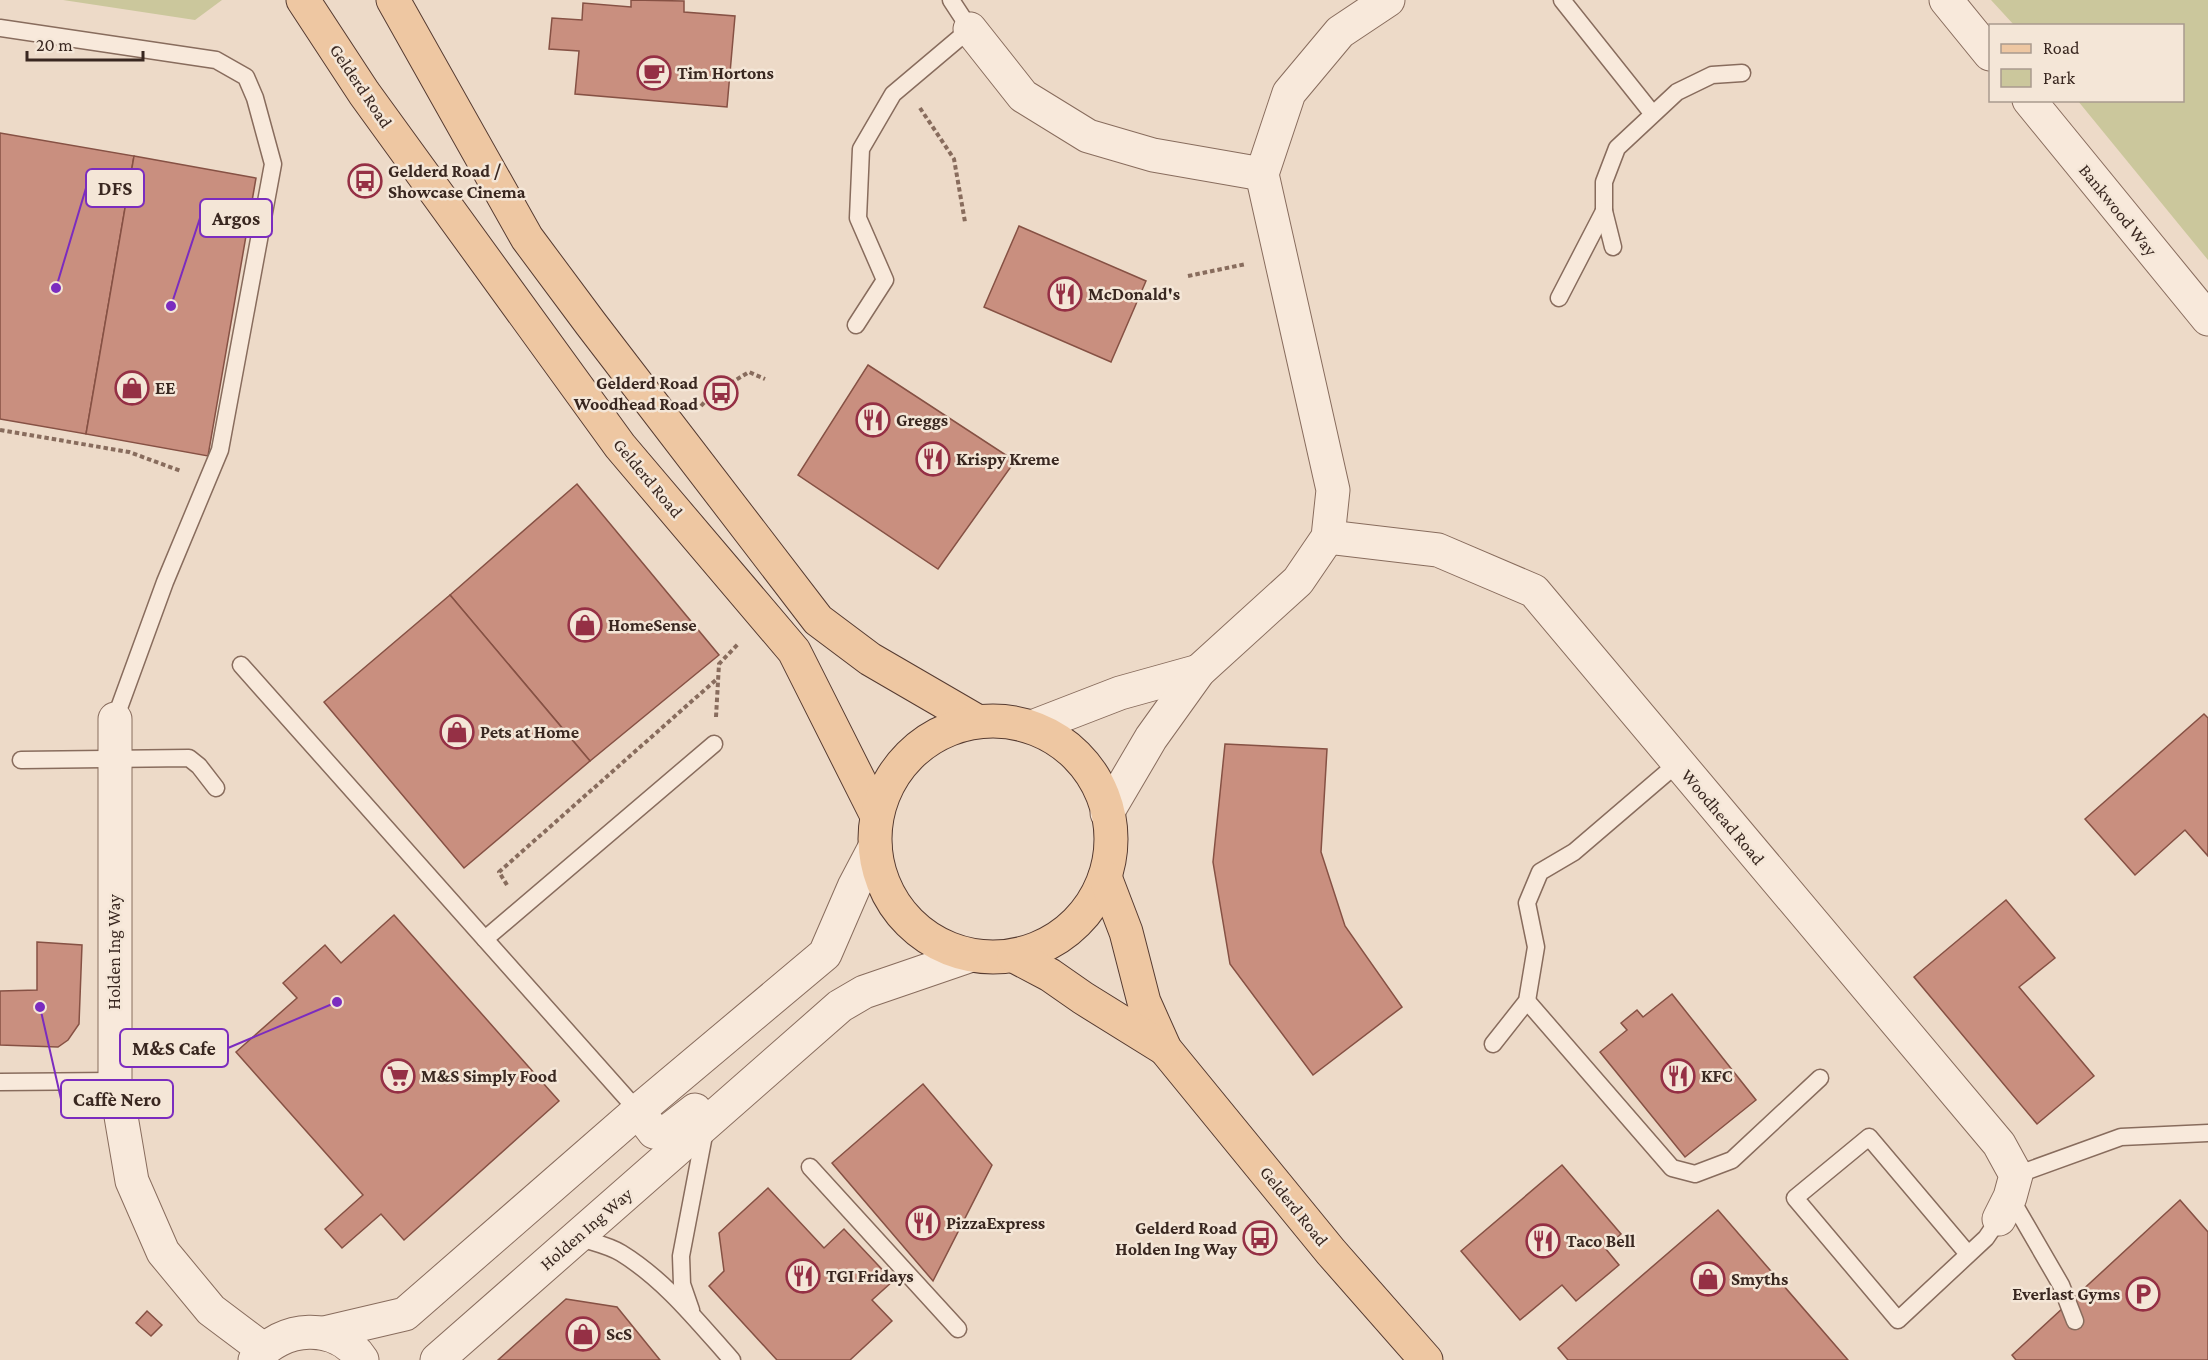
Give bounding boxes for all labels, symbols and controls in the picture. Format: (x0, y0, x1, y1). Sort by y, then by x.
scale bar (27, 24, 142, 62)
legend (1989, 24, 2184, 102)
text: 20 m (36, 35, 73, 55)
text: Road (2043, 38, 2080, 58)
street label: Gelderd Road (326, 40, 397, 132)
cafe icon: Tim Hortons (636, 55, 672, 91)
place label: Tim Hortons (677, 63, 774, 83)
text: Park (2043, 68, 2075, 88)
street label: Bankwood Way (2075, 160, 2162, 260)
place label: Gelderd Road / Showcase Cinema (388, 161, 526, 202)
bus stop icon: Gelderd Road / Showcase Cinema (347, 163, 383, 199)
callout: DFS (86, 169, 144, 207)
text: DFS (98, 177, 132, 199)
callout: Argos (200, 199, 272, 237)
text: Argos (211, 207, 260, 229)
restaurant icon: McDonald's (1047, 276, 1083, 312)
place label: McDonald's (1088, 284, 1180, 304)
shop icon: EE (114, 370, 150, 406)
place label: Gelderd Road Woodhead Road (573, 373, 698, 414)
bus stop icon: Gelderd Road Woodhead Road (703, 375, 739, 411)
place label: EE (155, 378, 175, 398)
restaurant icon: Greggs (855, 402, 891, 438)
place label: Greggs (896, 410, 948, 430)
street label: Gelderd Road (609, 435, 687, 522)
restaurant icon: Krispy Kreme (915, 441, 951, 477)
place label: Krispy Kreme (956, 449, 1059, 469)
shop icon: HomeSense (567, 607, 603, 643)
place label: HomeSense (608, 615, 697, 635)
shop icon: Pets at Home (439, 714, 475, 750)
place label: Pets at Home (480, 722, 579, 742)
street label: Woodhead Road (1677, 765, 1769, 869)
street label: Holden Ing Way (104, 894, 124, 1010)
callout: M&S Cafe (120, 1029, 228, 1067)
text: M&S Cafe (132, 1037, 216, 1059)
supermarket icon: M&S Simply Food (380, 1058, 416, 1094)
restaurant icon: KFC (1660, 1058, 1696, 1094)
place label: M&S Simply Food (421, 1066, 557, 1086)
place label: KFC (1701, 1066, 1733, 1086)
callout: Caffè Nero (61, 1080, 173, 1118)
text: Caffè Nero (73, 1088, 161, 1110)
street label: Gelderd Road (1256, 1162, 1333, 1250)
street label: Holden Ing Way (536, 1183, 637, 1274)
restaurant icon: PizzaExpress (905, 1205, 941, 1241)
place label: PizzaExpress (946, 1213, 1045, 1233)
place label: Gelderd Road Holden Ing Way (1115, 1218, 1237, 1259)
bus stop icon: Gelderd Road Holden Ing Way (1242, 1220, 1278, 1256)
restaurant icon: Taco Bell (1525, 1223, 1561, 1259)
place label: Taco Bell (1566, 1231, 1635, 1251)
restaurant icon: TGI Fridays (785, 1258, 821, 1294)
shop icon: Smyths (1690, 1261, 1726, 1297)
place label: TGI Fridays (826, 1266, 914, 1286)
place label: Smyths (1731, 1269, 1788, 1289)
parking icon: Everlast Gyms (2125, 1276, 2161, 1312)
place label: Everlast Gyms (2012, 1284, 2120, 1304)
shop icon: ScS (565, 1316, 601, 1352)
place label: ScS (606, 1324, 632, 1344)

